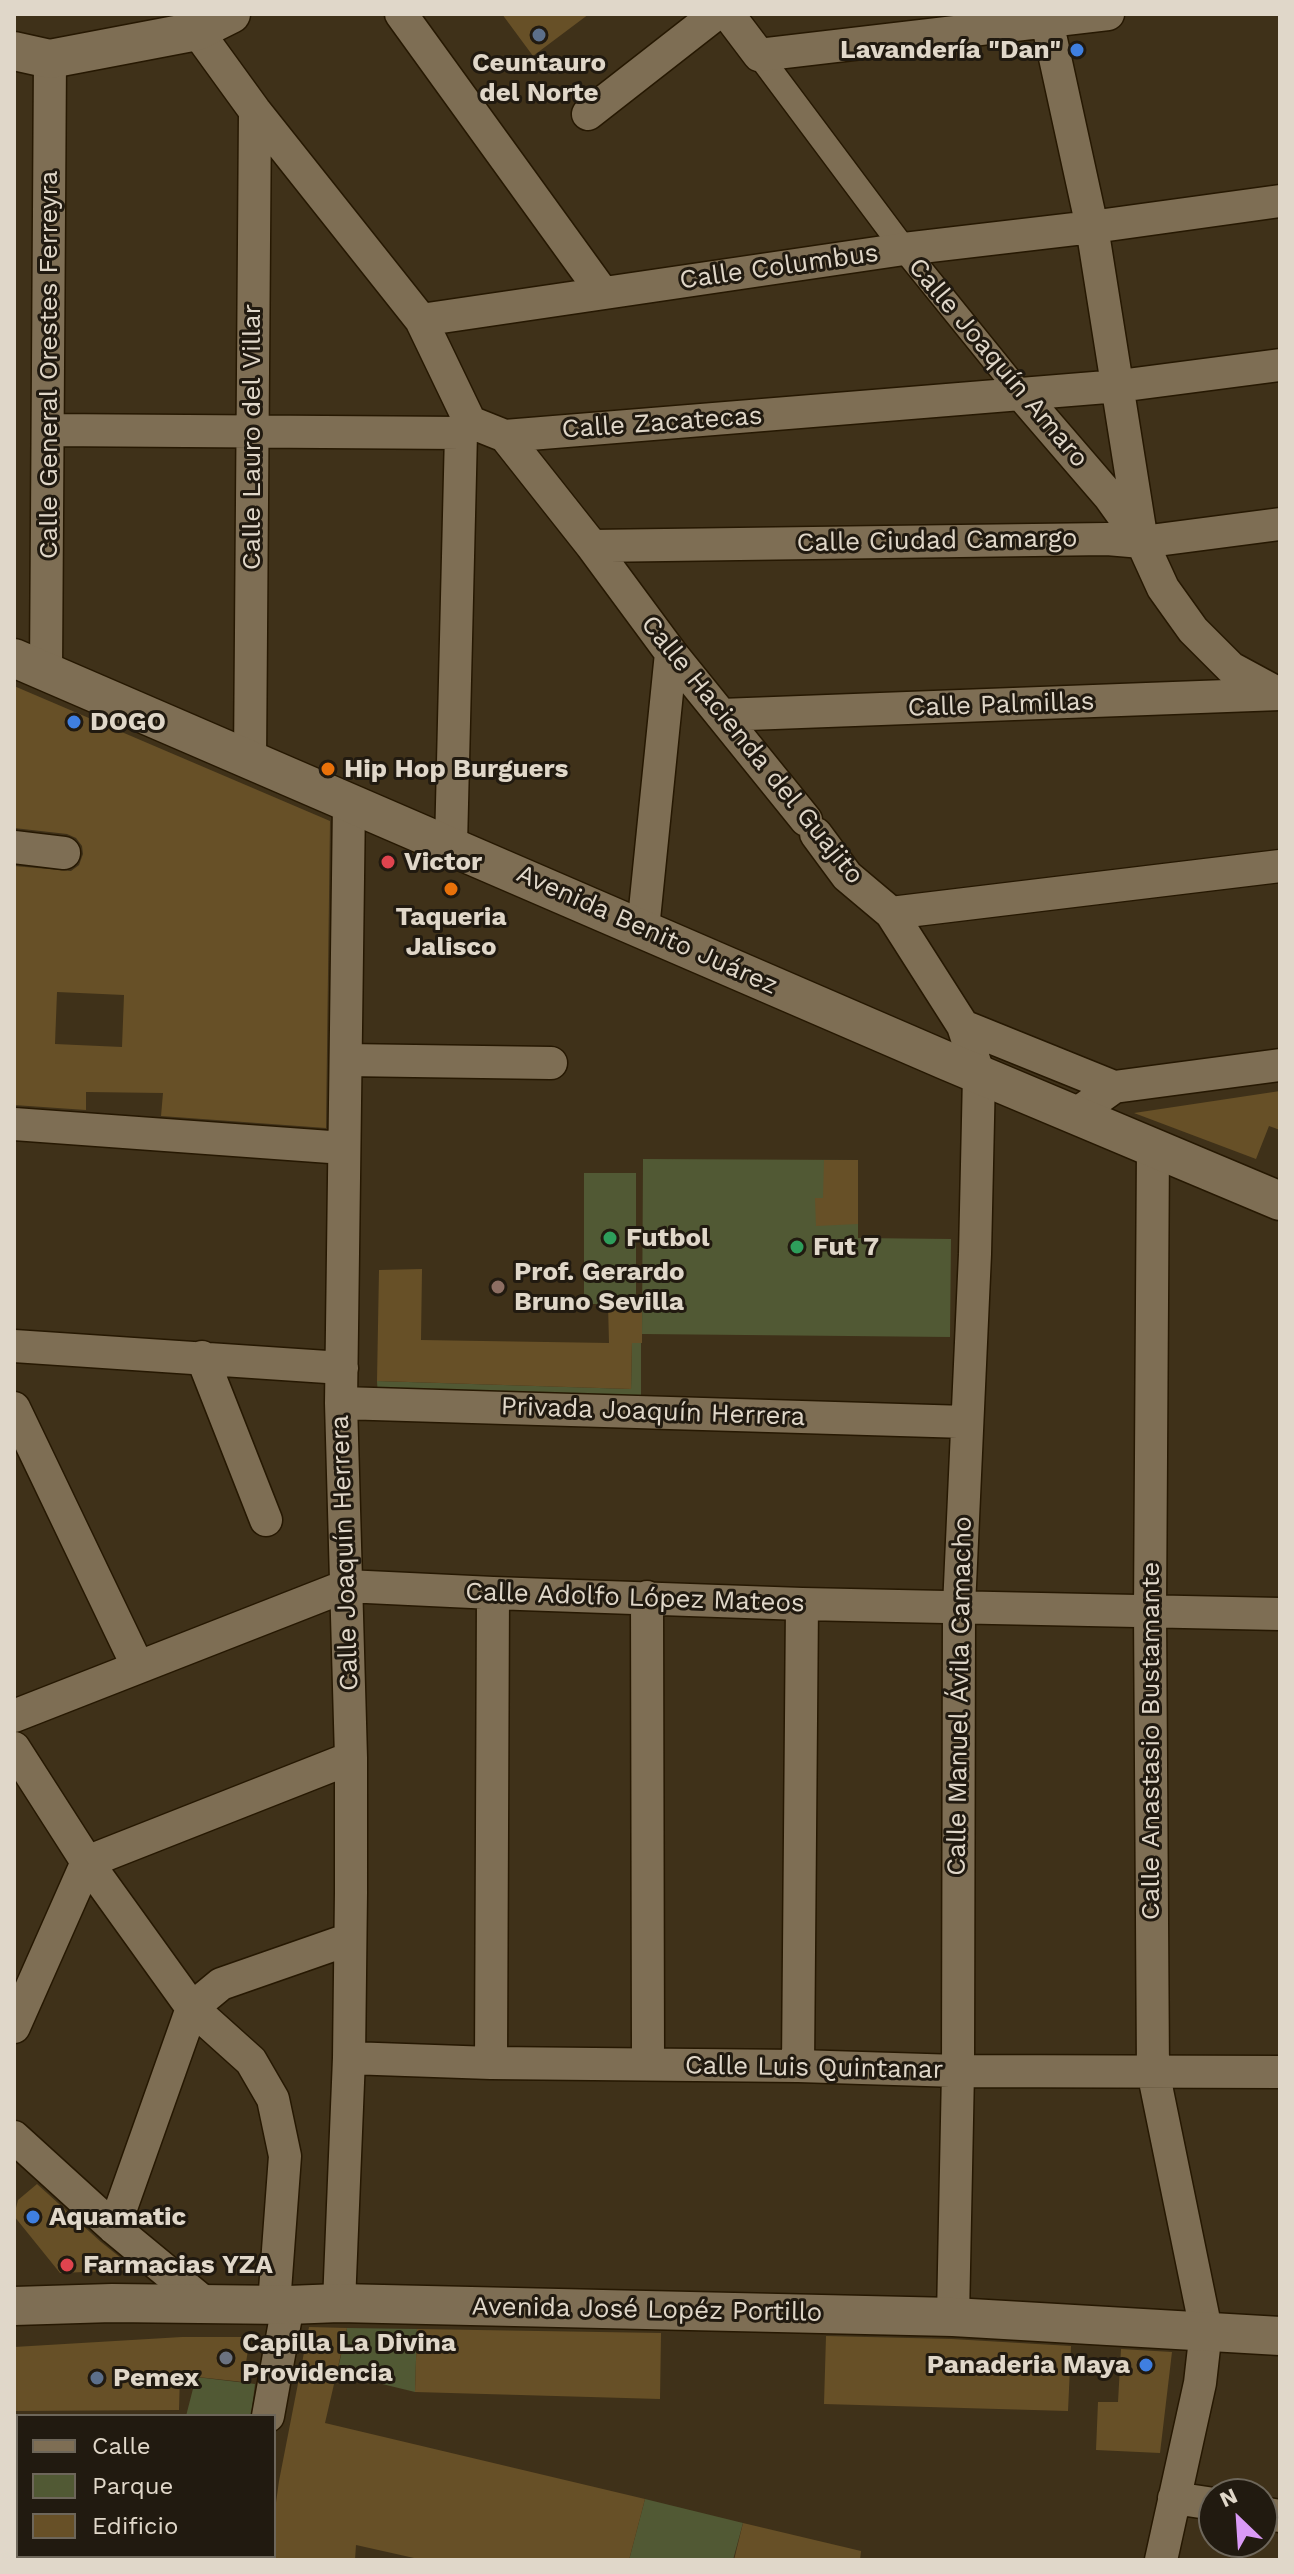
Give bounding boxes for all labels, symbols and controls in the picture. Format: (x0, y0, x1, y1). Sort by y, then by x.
marker: Ceuntauro del Norte (530, 26, 548, 44)
place label: Lavandería "Dan" (840, 34, 1061, 66)
marker: Lavandería "Dan" (1068, 41, 1086, 59)
place label: Ceuntauro del Norte (472, 47, 606, 108)
street label: Calle General Orestes Ferreyra (33, 171, 65, 559)
street label: Calle Columbus (678, 238, 880, 296)
street label: Calle Joaquín Amaro (901, 252, 1095, 474)
street label: Calle Lauro del Villar (236, 304, 268, 570)
street label: Calle Zacatecas (561, 400, 763, 446)
street label: Calle Ciudad Camargo (796, 523, 1078, 559)
street label: Calle Hacienda del Guajito (634, 609, 870, 891)
street label: Calle Palmillas (907, 686, 1095, 724)
place label: DOGO (90, 706, 166, 738)
marker: DOGO (65, 713, 83, 731)
place label: Hip Hop Burguers (344, 753, 568, 785)
marker: Hip Hop Burguers (319, 760, 337, 778)
place label: Victor (404, 846, 482, 878)
marker: Victor (379, 853, 397, 871)
street label: Avenida Benito Juárez (512, 858, 782, 1002)
marker: Taqueria Jalisco (442, 880, 460, 898)
place label: Taqueria Jalisco (396, 901, 506, 962)
place label: Futbol (626, 1222, 710, 1254)
marker: Futbol (601, 1229, 619, 1247)
place label: Fut 7 (813, 1231, 879, 1263)
marker: Fut 7 (788, 1238, 806, 1256)
place label: Prof. Gerardo Bruno Sevilla (514, 1256, 685, 1318)
marker: Prof. Gerardo Bruno Sevilla (489, 1278, 507, 1296)
street label: Privada Joaquín Herrera (500, 1391, 806, 1433)
street label: Calle Joaquín Herrera (325, 1415, 365, 1691)
street label: Calle Manuel Ávila Camacho (941, 1516, 979, 1876)
street label: Calle Anastasio Bustamante (1135, 1562, 1167, 1920)
street label: Calle Adolfo López Mateos (465, 1576, 805, 1620)
street label: Calle Luis Quintanar (685, 2050, 943, 2086)
place label: Aquamatic (49, 2201, 186, 2233)
marker: Aquamatic (24, 2208, 42, 2226)
place label: Farmacias YZA (83, 2249, 273, 2281)
marker: Farmacias YZA (58, 2256, 76, 2274)
street label: Avenida José Lopéz Portillo (471, 2291, 823, 2329)
place label: Capilla La Divina Providencia (242, 2327, 456, 2388)
marker: Capilla La Divina Providencia (217, 2349, 235, 2367)
place label: Panaderia Maya (927, 2349, 1130, 2381)
marker: Panaderia Maya (1137, 2356, 1155, 2374)
place label: Pemex (113, 2362, 199, 2394)
marker: Pemex (88, 2369, 106, 2387)
legend (16, 2414, 276, 2558)
text: Calle (92, 2432, 151, 2460)
text: Parque (92, 2472, 173, 2500)
north arrow (1198, 2478, 1278, 2558)
text: N (1216, 2483, 1241, 2512)
text: Edificio (92, 2512, 178, 2540)

